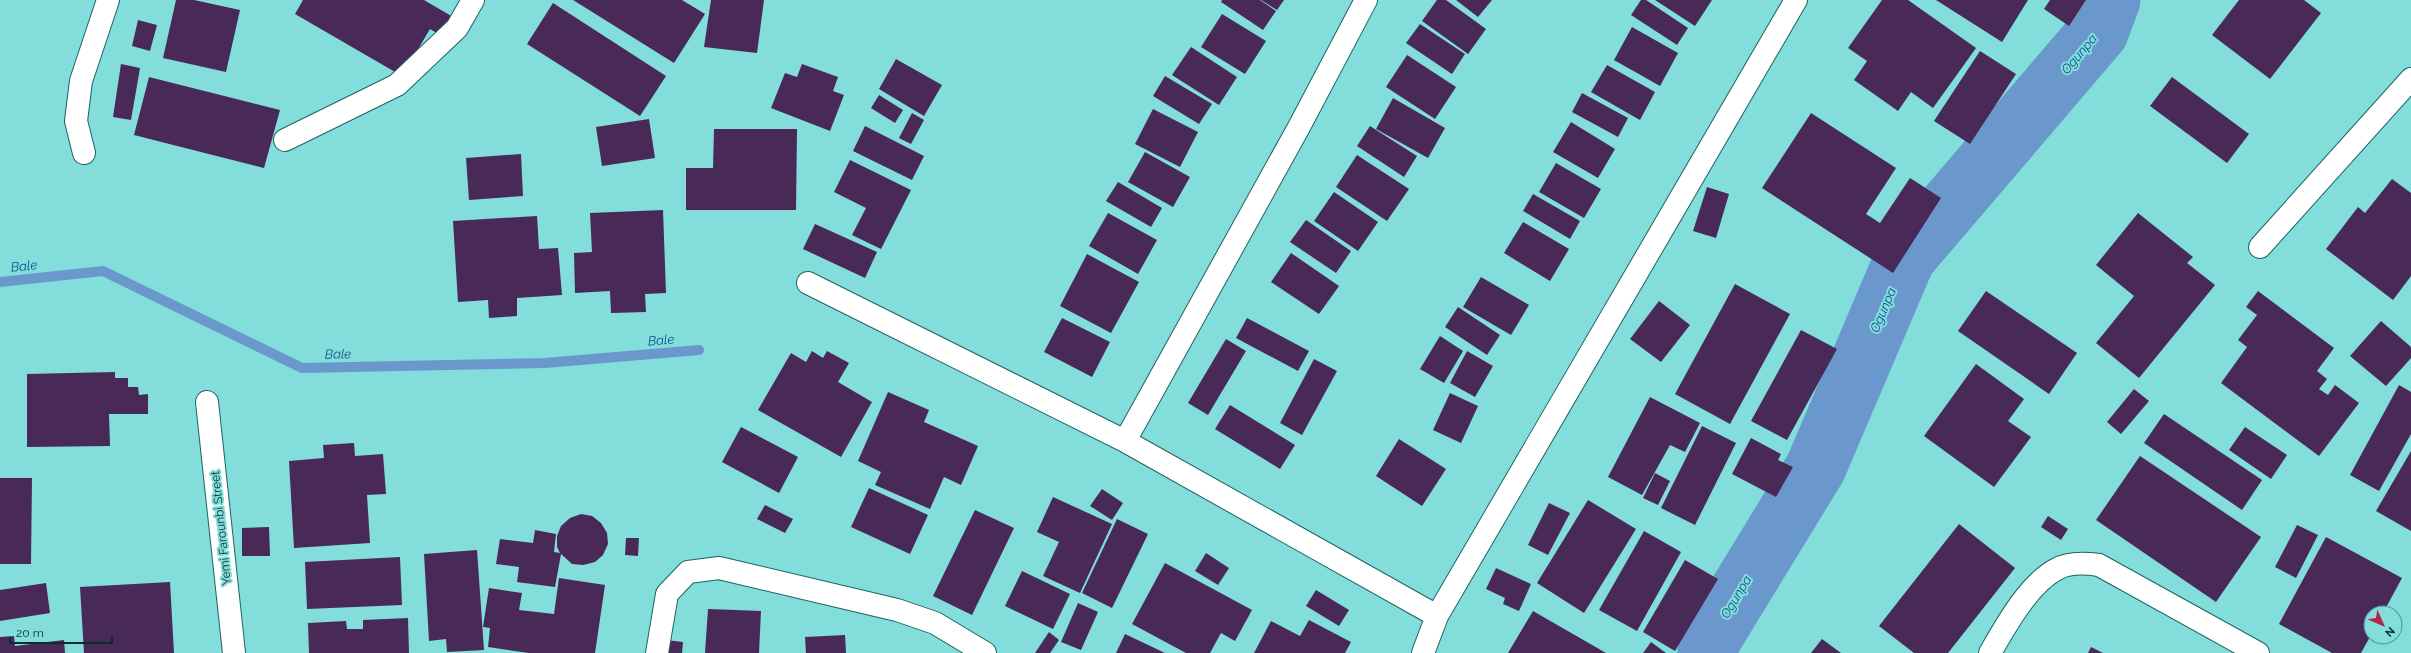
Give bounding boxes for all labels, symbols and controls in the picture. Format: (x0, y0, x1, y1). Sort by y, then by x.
water label: Ogunpa (2058, 31, 2100, 77)
water label: Bale (10, 257, 38, 275)
water label: Ogunpa (1867, 285, 1899, 335)
water label: Bale (647, 331, 675, 349)
water label: Bale (325, 346, 351, 362)
street label: Yemi Farounbi Street (208, 470, 234, 586)
water label: Ogunpa (1717, 573, 1755, 621)
north arrow (2363, 605, 2403, 645)
scale bar (10, 619, 112, 645)
text: N (2382, 624, 2397, 639)
text: 20 m (16, 626, 44, 640)

